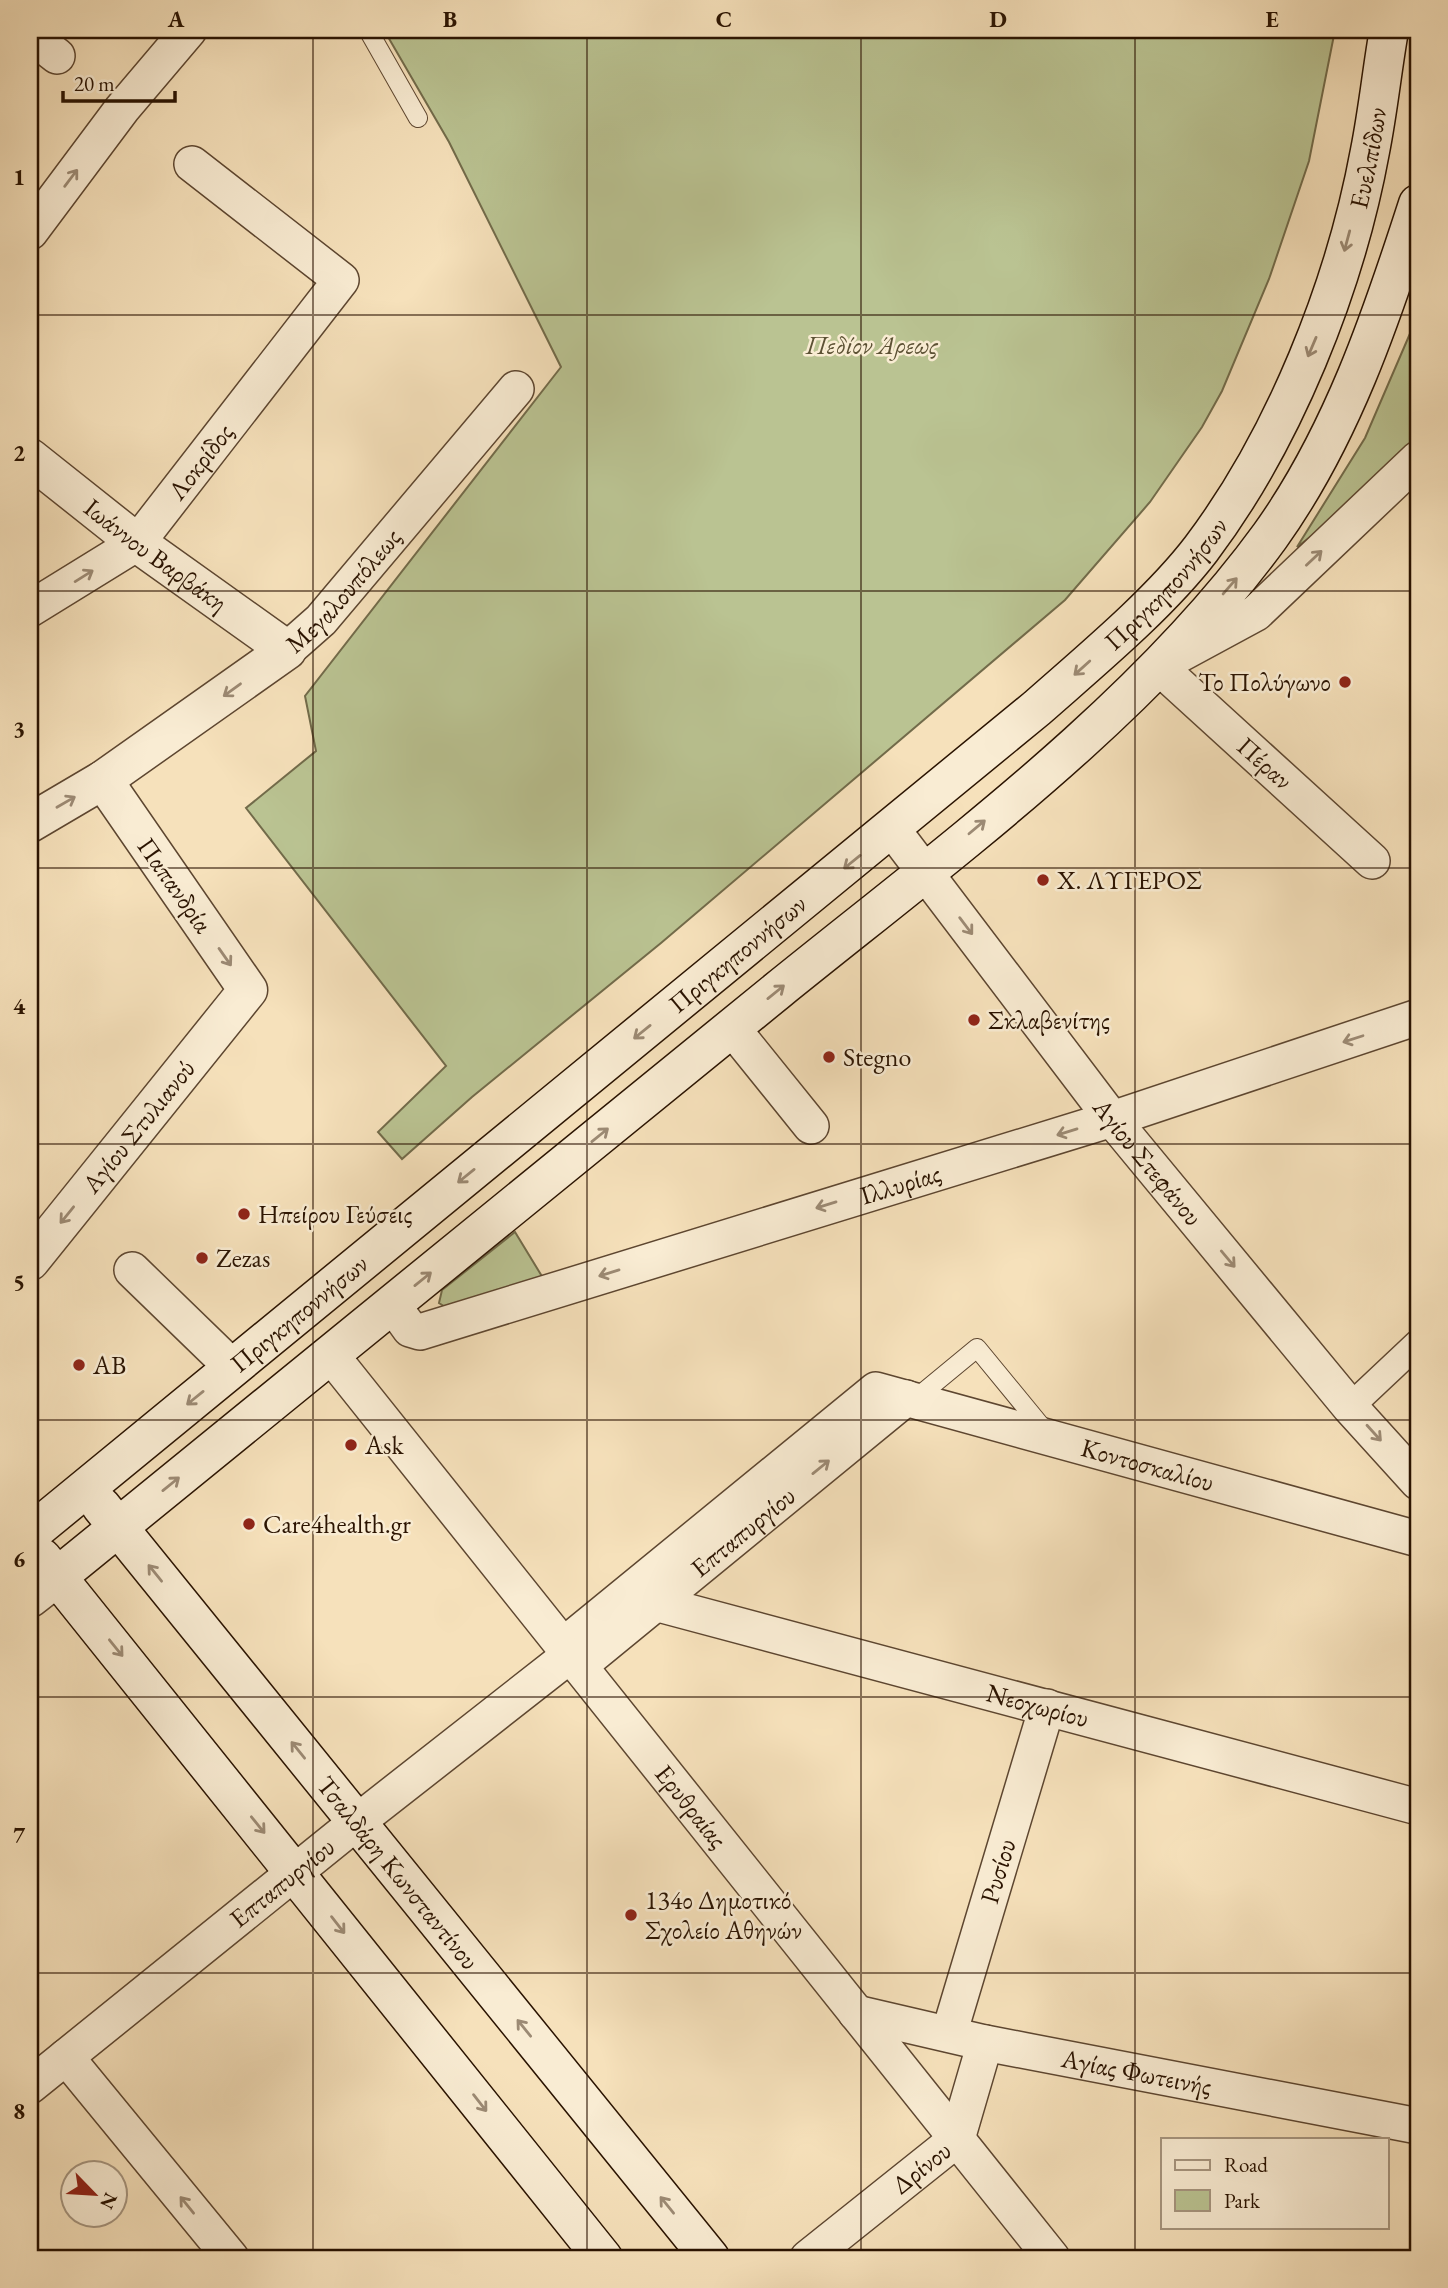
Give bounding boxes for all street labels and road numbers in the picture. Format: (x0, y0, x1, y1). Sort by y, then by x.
street label: Ευελπίδων (1341, 105, 1394, 212)
street label: Λοκρίδος (159, 416, 241, 507)
street label: Ιωάννου Βαρβάκη (77, 491, 234, 619)
street label: Πριγκηποννήσων (1097, 511, 1235, 658)
street label: Μεγαλουπόλεως (278, 521, 408, 661)
street label: Πέραν (1230, 729, 1300, 797)
street label: Παπανδρία (130, 831, 220, 940)
street label: Πριγκηποννήσων (661, 887, 813, 1020)
street label: Αγίου Στυλιανού (74, 1052, 203, 1201)
street label: Αγίου Στεφάνου (1085, 1091, 1210, 1233)
street label: Ιλλυρίας (856, 1156, 945, 1212)
street label: Πριγκηποννήσων (223, 1247, 375, 1380)
street label: Κοντοσκαλίου (1077, 1430, 1218, 1499)
street label: Επταπυργίου (684, 1479, 802, 1585)
street label: Νεοχωρίου (983, 1675, 1093, 1735)
street label: Ερυθραίας (647, 1758, 735, 1855)
street label: Τσαλδάρη Κωνσταντίνου (309, 1769, 487, 1977)
street label: Επταπυργίου (223, 1830, 342, 1935)
street label: Ρυσίου (972, 1835, 1024, 1908)
street label: Αγίας Φωτεινής (1058, 2041, 1215, 2103)
street label: Δρίνου (884, 2133, 958, 2202)

